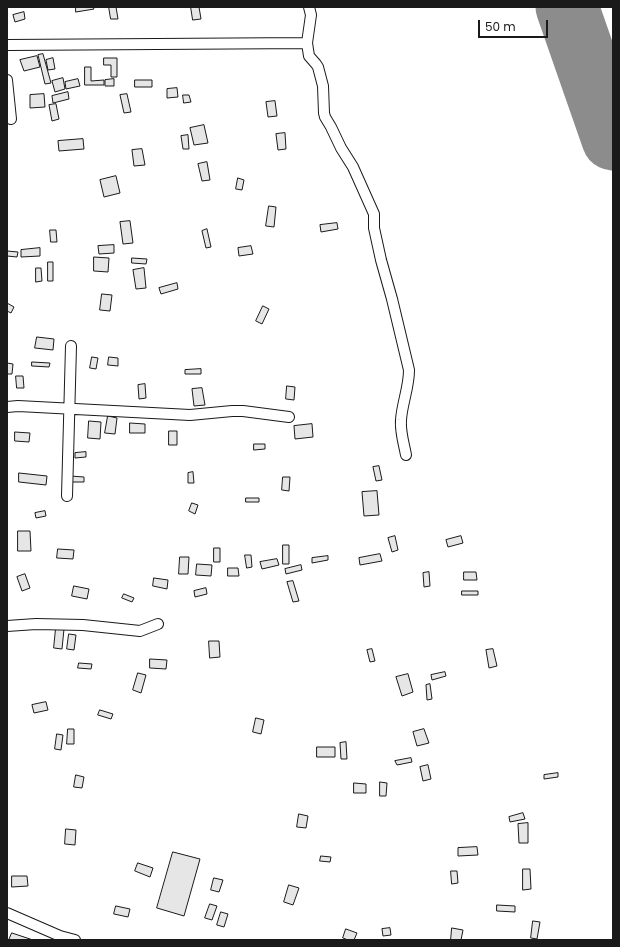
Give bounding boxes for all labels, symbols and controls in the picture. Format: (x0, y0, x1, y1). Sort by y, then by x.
scale bar (480, 12, 550, 38)
text: 50 m (485, 18, 516, 35)

